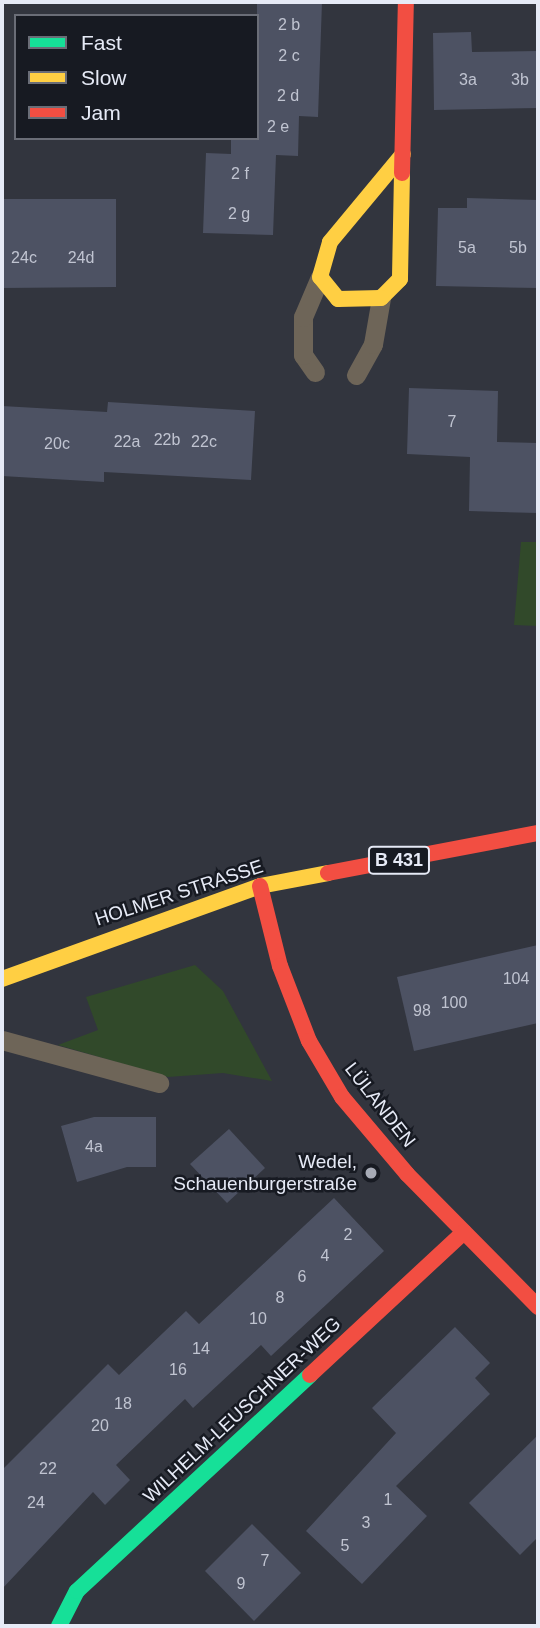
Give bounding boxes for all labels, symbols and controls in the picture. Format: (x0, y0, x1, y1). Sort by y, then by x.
legend (14, 14, 259, 140)
house number: 2 b (278, 15, 300, 35)
text: Fast (81, 31, 122, 54)
house number: 2 c (278, 46, 300, 66)
text: Slow (81, 66, 127, 89)
house number: 3a (459, 70, 477, 90)
house number: 3b (511, 70, 529, 90)
house number: 2 d (277, 86, 299, 106)
text: Jam (81, 101, 121, 124)
house number: 2 e (267, 117, 289, 137)
house number: 2 f (231, 164, 249, 184)
house number: 2 g (228, 204, 250, 224)
house number: 5a (458, 238, 476, 258)
house number: 5b (509, 238, 527, 258)
house number: 24c (11, 248, 37, 268)
house number: 24d (68, 248, 94, 268)
house number: 7 (448, 412, 456, 432)
house number: 22b (154, 430, 180, 450)
house number: 22a (114, 432, 140, 452)
house number: 22c (191, 432, 217, 452)
house number: 20c (44, 434, 70, 454)
road number: B 431 (368, 846, 430, 874)
street label: HOLMER STRASSE (92, 855, 266, 931)
house number: 104 (503, 969, 529, 989)
house number: 100 (441, 993, 467, 1013)
house number: 98 (413, 1001, 431, 1021)
street label: LÜLANDEN (340, 1058, 420, 1152)
house number: 4a (85, 1137, 103, 1157)
place label: Wedel, Schauenburgerstraße (173, 1151, 357, 1195)
marker: Wedel, Schauenburgerstraße (363, 1165, 379, 1181)
house number: 2 (344, 1225, 352, 1245)
house number: 4 (321, 1246, 329, 1266)
house number: 6 (298, 1267, 306, 1287)
house number: 8 (276, 1288, 284, 1308)
house number: 10 (249, 1309, 267, 1329)
street label: WILHELM-LEUSCHNER-WEG (138, 1312, 346, 1508)
house number: 14 (192, 1339, 210, 1359)
house number: 16 (169, 1360, 187, 1380)
house number: 18 (114, 1394, 132, 1414)
house number: 20 (91, 1416, 109, 1436)
house number: 22 (39, 1459, 57, 1479)
house number: 1 (384, 1490, 392, 1510)
house number: 24 (27, 1493, 45, 1513)
house number: 3 (362, 1513, 370, 1533)
house number: 5 (341, 1536, 349, 1556)
house number: 7 (261, 1551, 269, 1571)
house number: 9 (237, 1574, 245, 1594)

